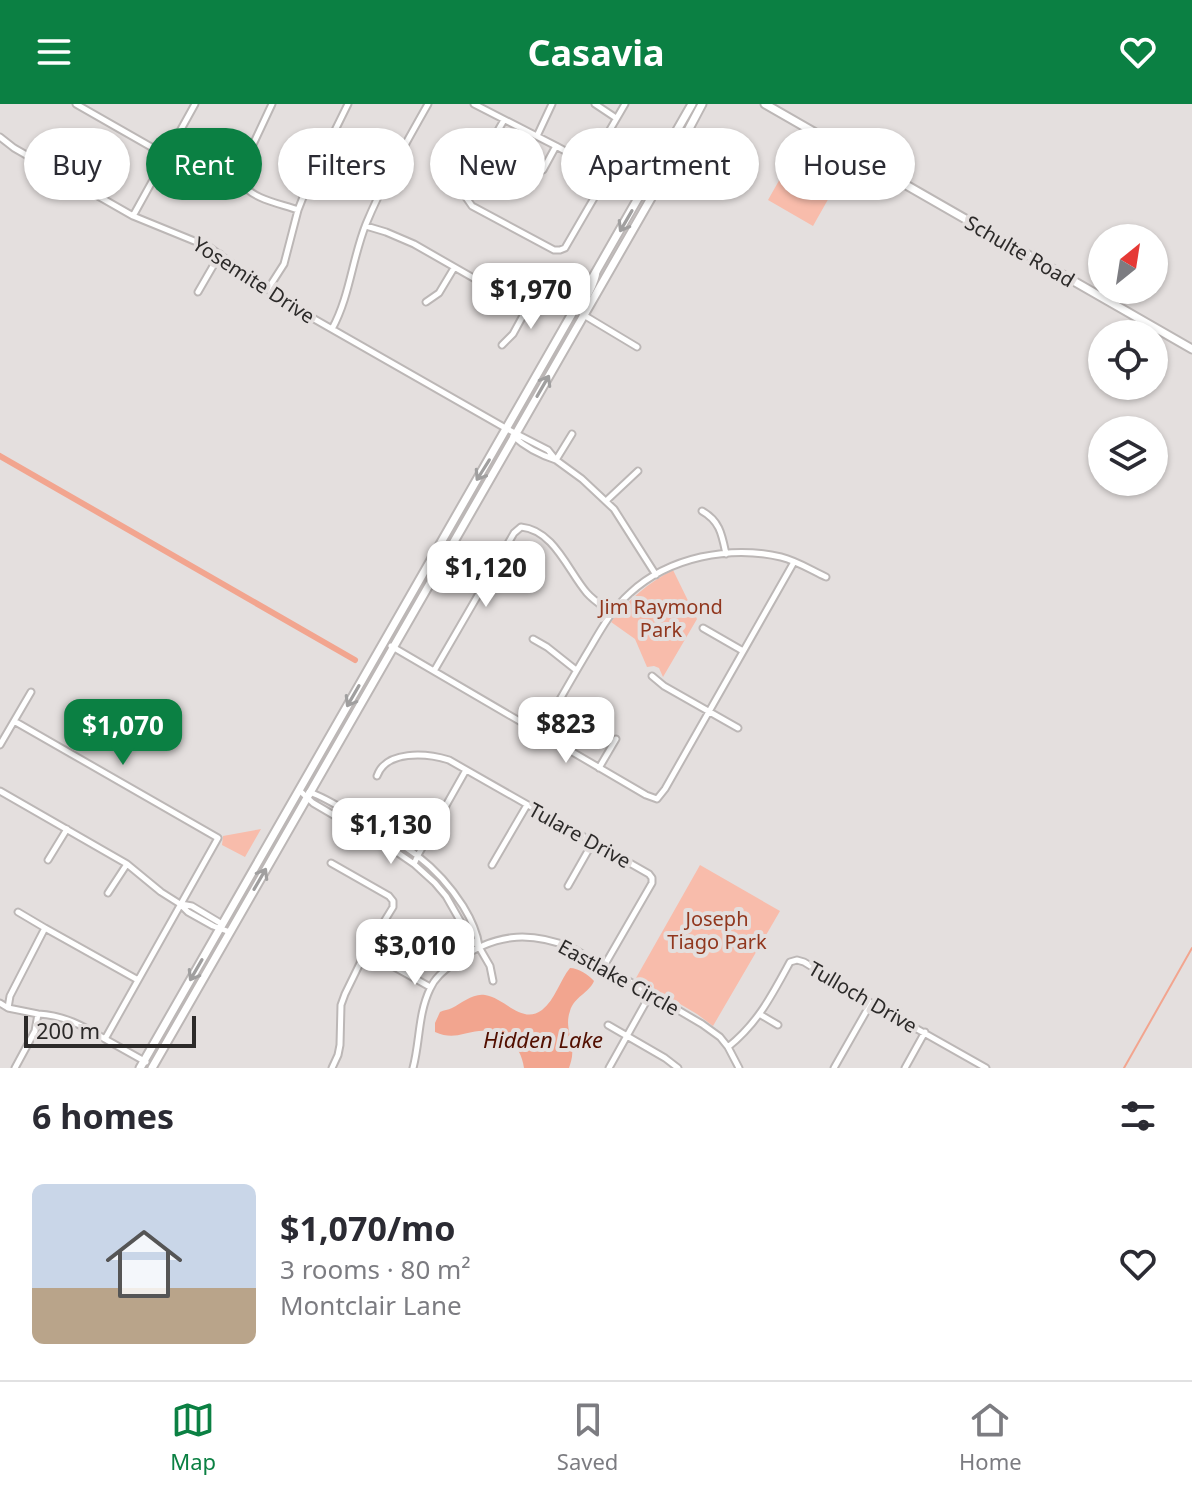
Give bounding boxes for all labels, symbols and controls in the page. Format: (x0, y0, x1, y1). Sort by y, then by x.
text: Casavia (527, 28, 665, 77)
icon: menu (32, 30, 76, 74)
icon: heart (1116, 30, 1160, 74)
chip: Buy (24, 128, 130, 200)
chip: Rent (146, 128, 262, 200)
chip: Filters (278, 128, 414, 200)
chip: New (430, 128, 545, 200)
chip: Apartment (561, 128, 759, 200)
chip: House (775, 128, 915, 200)
one-way arrow (618, 208, 633, 232)
street label: Schulte Road (960, 209, 1080, 293)
north arrow (1088, 224, 1168, 304)
map controls (1088, 224, 1168, 496)
street label: Yosemite Drive (188, 230, 320, 330)
pin: $1,970 (466, 263, 596, 331)
text: $1,970 (490, 271, 572, 307)
button: locate (1088, 320, 1168, 400)
one-way arrow (535, 375, 551, 398)
button: layers (1088, 416, 1168, 496)
one-way arrow (474, 459, 491, 481)
pin: $1,120 (421, 541, 551, 609)
text: $1,120 (445, 549, 527, 585)
park label: Jim Raymond Park (597, 593, 723, 643)
one-way arrow (345, 683, 360, 707)
pin: $823 (519, 697, 613, 765)
pin: $1,070 (58, 699, 188, 767)
text: $823 (536, 705, 596, 741)
text: $1,070 (82, 707, 164, 743)
street label: Tulare Drive (524, 796, 636, 874)
pin: $1,130 (326, 798, 456, 866)
text: $1,130 (350, 806, 432, 842)
one-way arrow (253, 867, 268, 891)
park label: Joseph Tiago Park (667, 905, 767, 955)
pin: $3,010 (350, 919, 480, 987)
text: $3,010 (374, 927, 456, 963)
street label: Eastlake Circle (554, 933, 684, 1021)
street label: Tulloch Drive (804, 955, 922, 1039)
one-way arrow (188, 958, 204, 981)
scale bar (24, 1012, 196, 1048)
text: 200 m (36, 1015, 100, 1045)
water label: Hidden Lake (483, 1024, 603, 1054)
text: 6 homes (32, 1093, 174, 1139)
icon: filters (1116, 1094, 1160, 1138)
text: $1,070/mo (280, 1205, 455, 1251)
icon: home (96, 1216, 192, 1312)
icon: heart (1116, 1242, 1160, 1286)
text: 3 rooms · 80 m² (280, 1251, 470, 1287)
text: Montclair Lane (280, 1287, 462, 1323)
tab: Map (170, 1398, 216, 1476)
tab: Saved (557, 1398, 618, 1476)
tab: Home (959, 1398, 1022, 1476)

